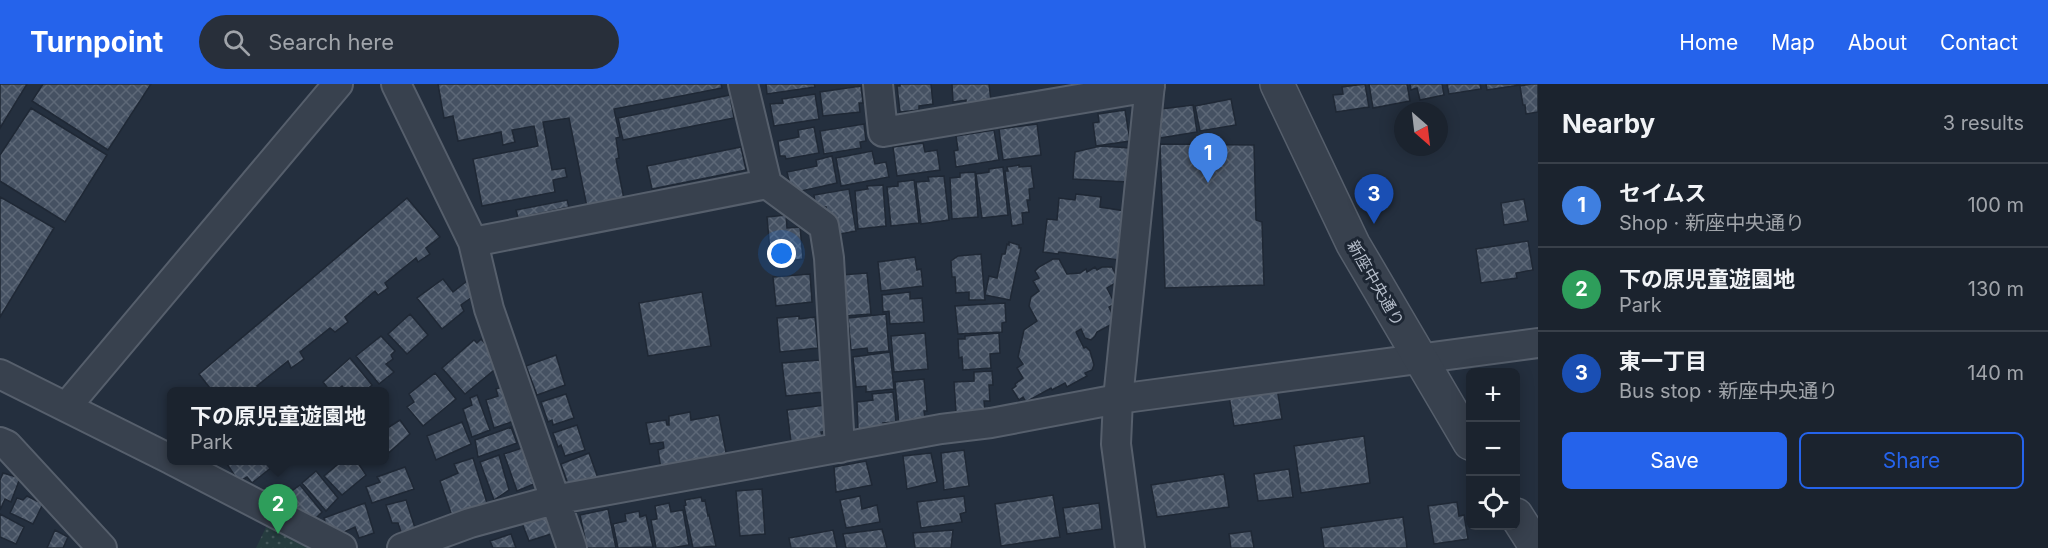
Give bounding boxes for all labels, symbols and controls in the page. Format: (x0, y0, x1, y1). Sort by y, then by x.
search box (199, 15, 619, 69)
text: Turnpoint (30, 25, 163, 59)
icon: search (220, 26, 253, 59)
text: Search here (268, 29, 394, 55)
text: Home (1679, 30, 1738, 55)
text: Map (1771, 30, 1815, 55)
text: About (1848, 30, 1907, 55)
text: Contact (1940, 30, 2018, 55)
north arrow (1394, 102, 1448, 156)
text: Nearby (1562, 108, 1655, 139)
text: 3 results (1943, 111, 2024, 135)
pin: 1 (1188, 134, 1228, 183)
pin: 3 (1354, 174, 1394, 224)
text: セイムス (1619, 180, 1707, 206)
text: 1 (1577, 193, 1586, 217)
text: 100 m (1967, 193, 2024, 217)
text: Shop · 新座中央通り (1619, 211, 1805, 235)
street label: 新座中央通り (1343, 236, 1409, 330)
your location (767, 239, 796, 268)
text: 下の原児童遊園地 (1619, 266, 1795, 292)
text: 2 (1575, 277, 1588, 301)
text: 130 m (1968, 277, 2024, 301)
text: Park (1619, 293, 1662, 317)
text: 東一丁目 (1619, 348, 1707, 374)
text: 3 (1575, 361, 1588, 385)
text: 140 m (1967, 361, 2024, 385)
map controls (1466, 368, 1520, 530)
button: + (1466, 368, 1520, 422)
text: Bus stop · 新座中央通り (1619, 379, 1838, 403)
popup (167, 387, 389, 465)
text: 下の原児童遊園地 (190, 403, 366, 429)
button: − (1466, 422, 1520, 476)
text: Park (190, 430, 233, 454)
button: Save (1562, 432, 1787, 489)
button: Share (1799, 432, 2024, 489)
button: locate (1466, 476, 1520, 530)
pin: 2 (258, 484, 298, 534)

